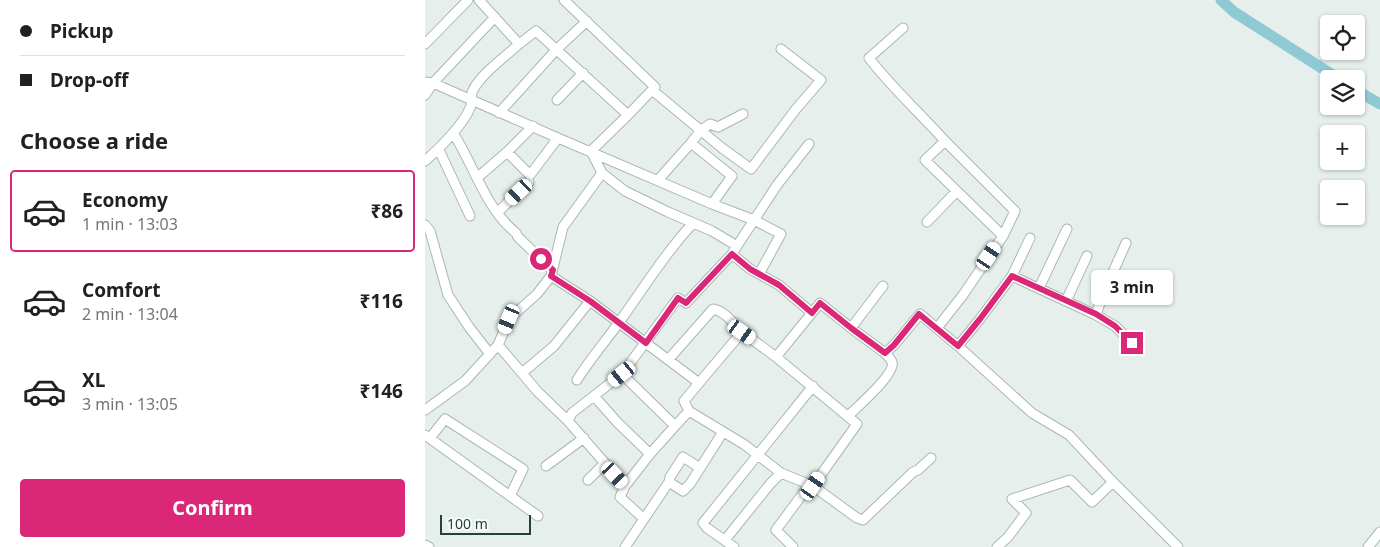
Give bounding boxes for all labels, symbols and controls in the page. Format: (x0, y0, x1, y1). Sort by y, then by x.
map controls (1320, 15, 1365, 225)
button: locate (1320, 15, 1365, 60)
text: Pickup (50, 18, 113, 44)
text: Drop-off (50, 67, 129, 93)
button: layers (1320, 70, 1365, 115)
text: Choose a ride (20, 125, 168, 155)
button: + (1320, 125, 1365, 170)
car (502, 176, 535, 208)
button: − (1320, 180, 1365, 225)
text: Economy (82, 187, 168, 213)
icon: car (22, 189, 67, 234)
text: ₹86 (370, 198, 403, 224)
text: 1 min · 13:03 (82, 213, 178, 235)
car (974, 239, 1003, 273)
route start (530, 248, 552, 270)
callout: 3 min (1091, 270, 1173, 306)
text: 3 min (1110, 276, 1154, 298)
text: Comfort (82, 277, 161, 303)
icon: car (22, 279, 67, 324)
text: ₹116 (360, 288, 403, 314)
car (496, 302, 521, 336)
text: 2 min · 13:04 (82, 303, 178, 325)
car (725, 317, 758, 347)
route end (1121, 332, 1143, 354)
car (605, 359, 638, 389)
text: XL (82, 367, 105, 393)
icon: car (22, 369, 67, 414)
text: ₹146 (360, 378, 403, 404)
text: 3 min · 13:05 (82, 393, 178, 415)
car (599, 459, 630, 491)
car (798, 469, 827, 503)
button: Confirm (20, 479, 405, 537)
scale bar (440, 512, 531, 535)
text: 100 m (447, 514, 488, 533)

